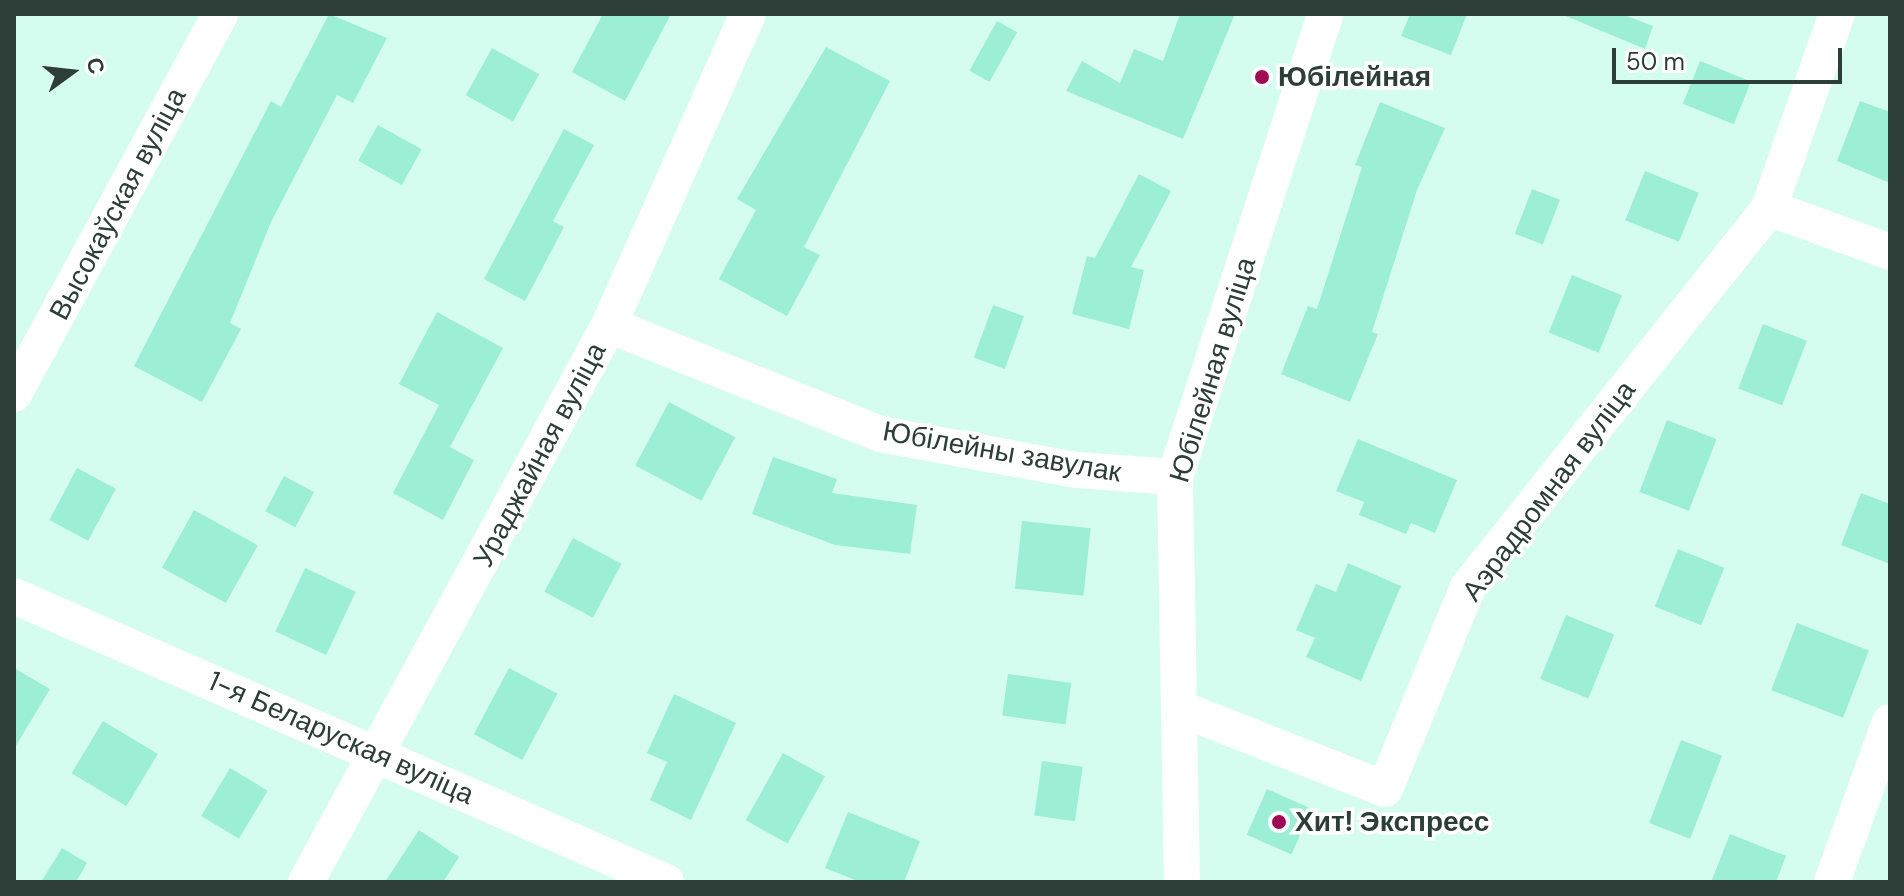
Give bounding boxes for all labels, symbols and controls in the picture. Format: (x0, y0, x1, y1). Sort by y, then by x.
north arrow (32, 32, 112, 112)
scale bar (1616, 32, 1846, 82)
text: 50 m (1626, 46, 1685, 77)
text: С (80, 54, 112, 77)
place label: Юбілейная (1278, 60, 1431, 94)
marker: Юбілейная (1253, 68, 1271, 86)
street label: Высокаўская вуліца (43, 82, 193, 326)
street label: Юбілейная вуліца (1163, 253, 1263, 487)
street label: Ураджайная вуліца (467, 337, 613, 573)
street label: Аэрадромная вуліца (1455, 374, 1643, 608)
street label: Юбілейны завулак (880, 415, 1124, 489)
street label: 1-я Беларуская вуліца (203, 664, 479, 812)
place label: Хит! Экспресс (1295, 805, 1489, 839)
marker: Хит! Экспресс (1270, 813, 1288, 831)

